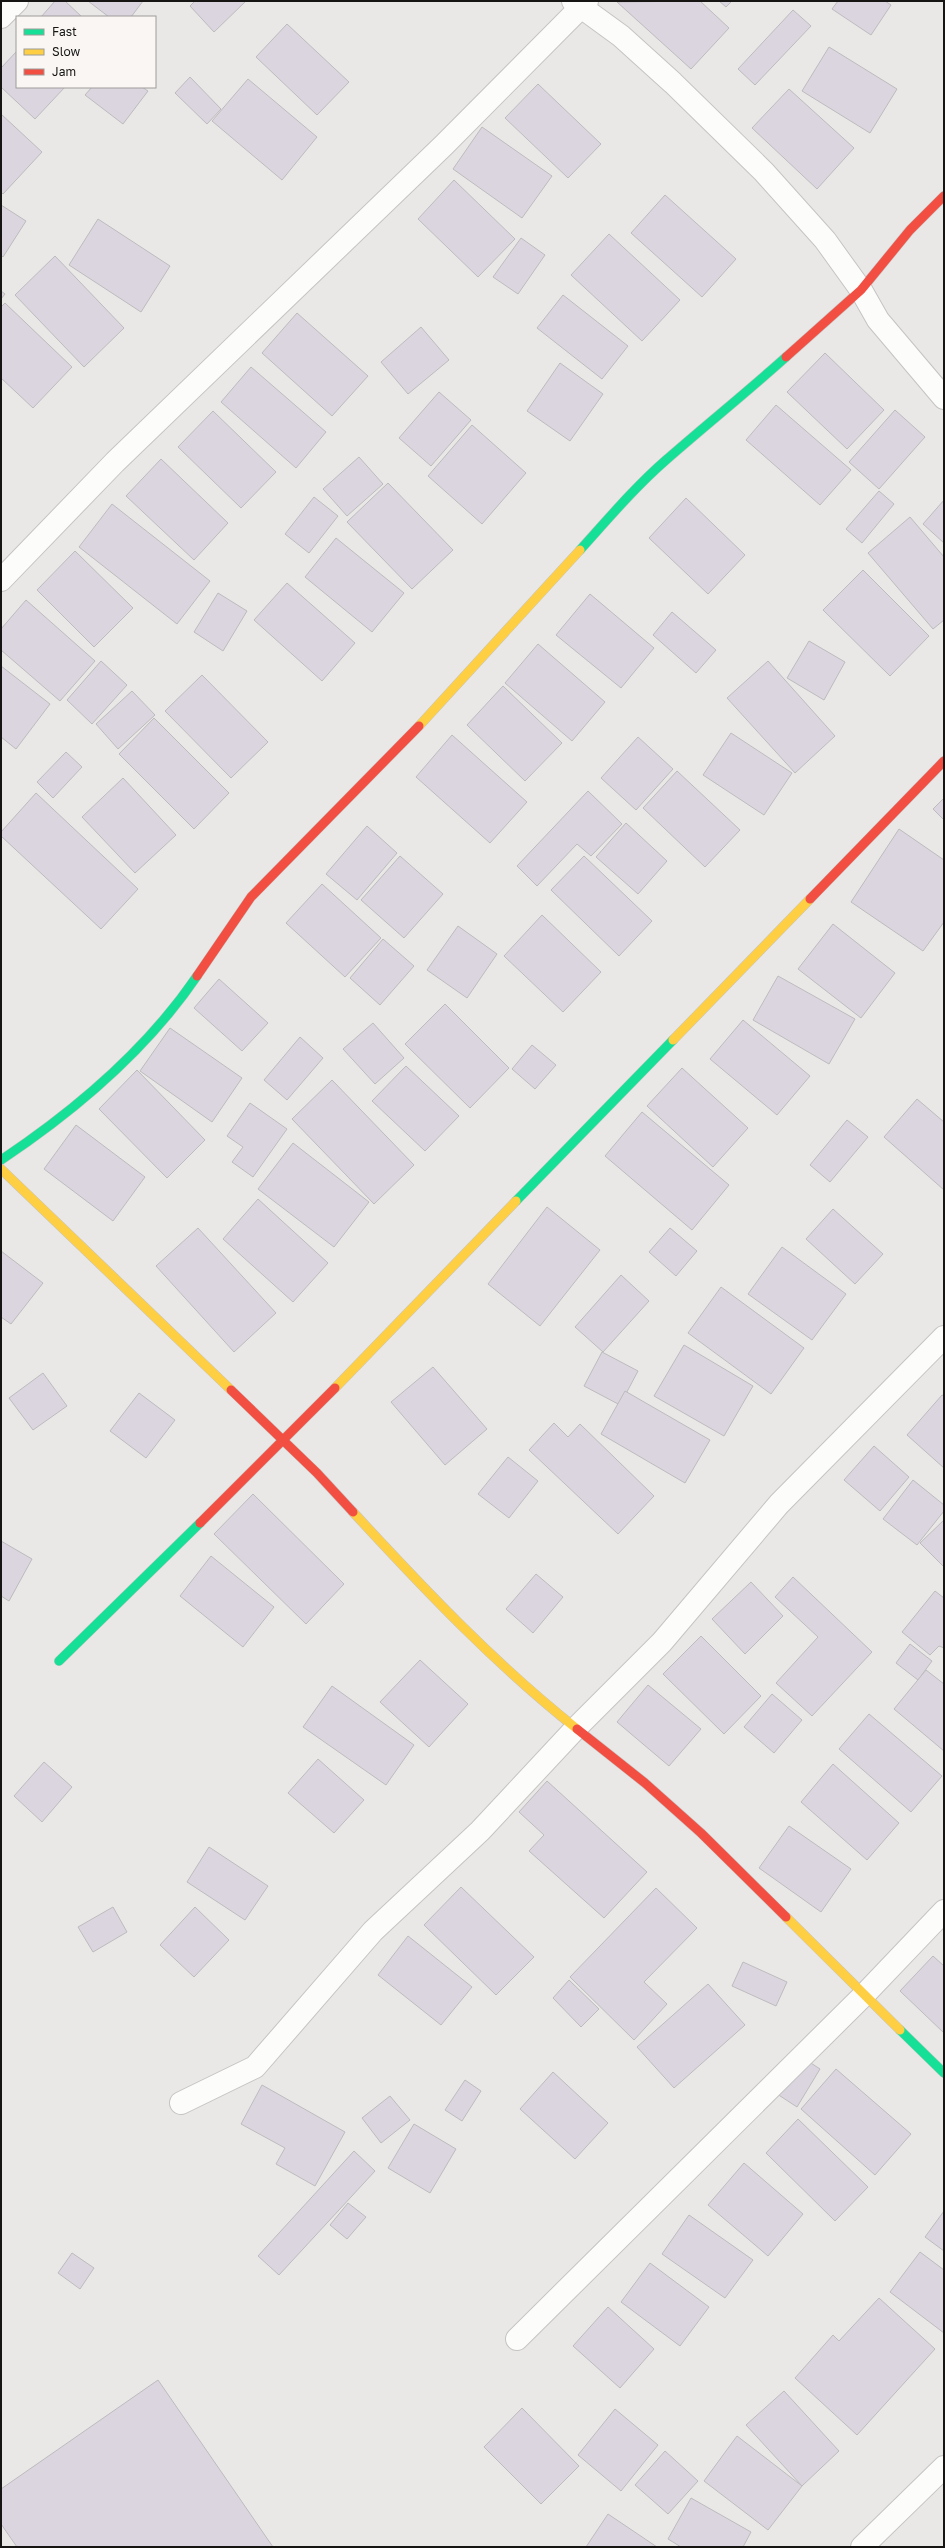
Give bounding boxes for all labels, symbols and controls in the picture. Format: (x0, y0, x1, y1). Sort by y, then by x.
legend (16, 16, 156, 88)
text: Fast (52, 24, 77, 39)
text: Slow (52, 44, 80, 59)
text: Jam (52, 64, 76, 79)

